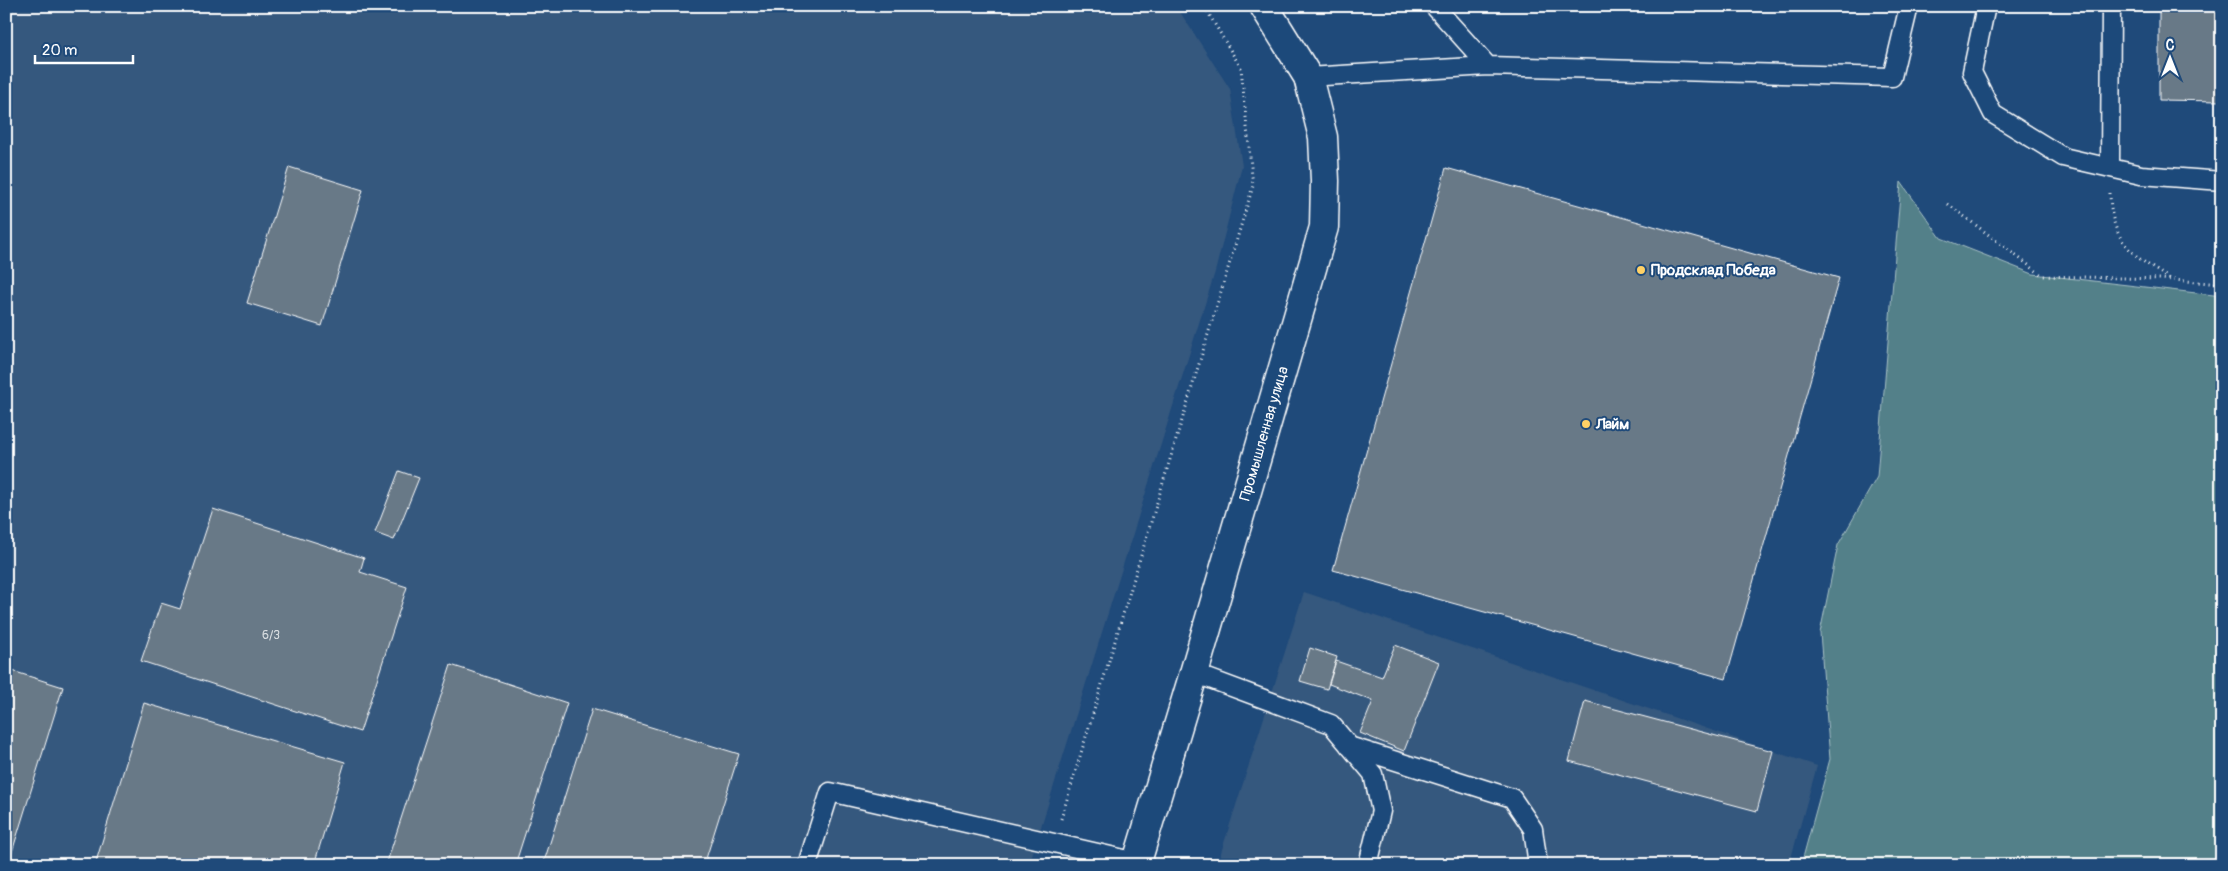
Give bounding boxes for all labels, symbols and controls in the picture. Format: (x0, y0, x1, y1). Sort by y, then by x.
scale bar (35, 32, 132, 64)
north arrow (2146, 32, 2196, 82)
text: С (2166, 37, 2175, 54)
text: 20 m (42, 41, 77, 60)
place label: Продсклад Победа (1651, 261, 1776, 280)
marker: Продсклад Победа (1635, 264, 1647, 276)
street label: Промышленная улица (1235, 364, 1292, 503)
place label: Лайм (1595, 415, 1629, 434)
marker: Лайм (1580, 418, 1592, 430)
house number: 6/3 (262, 628, 280, 643)

